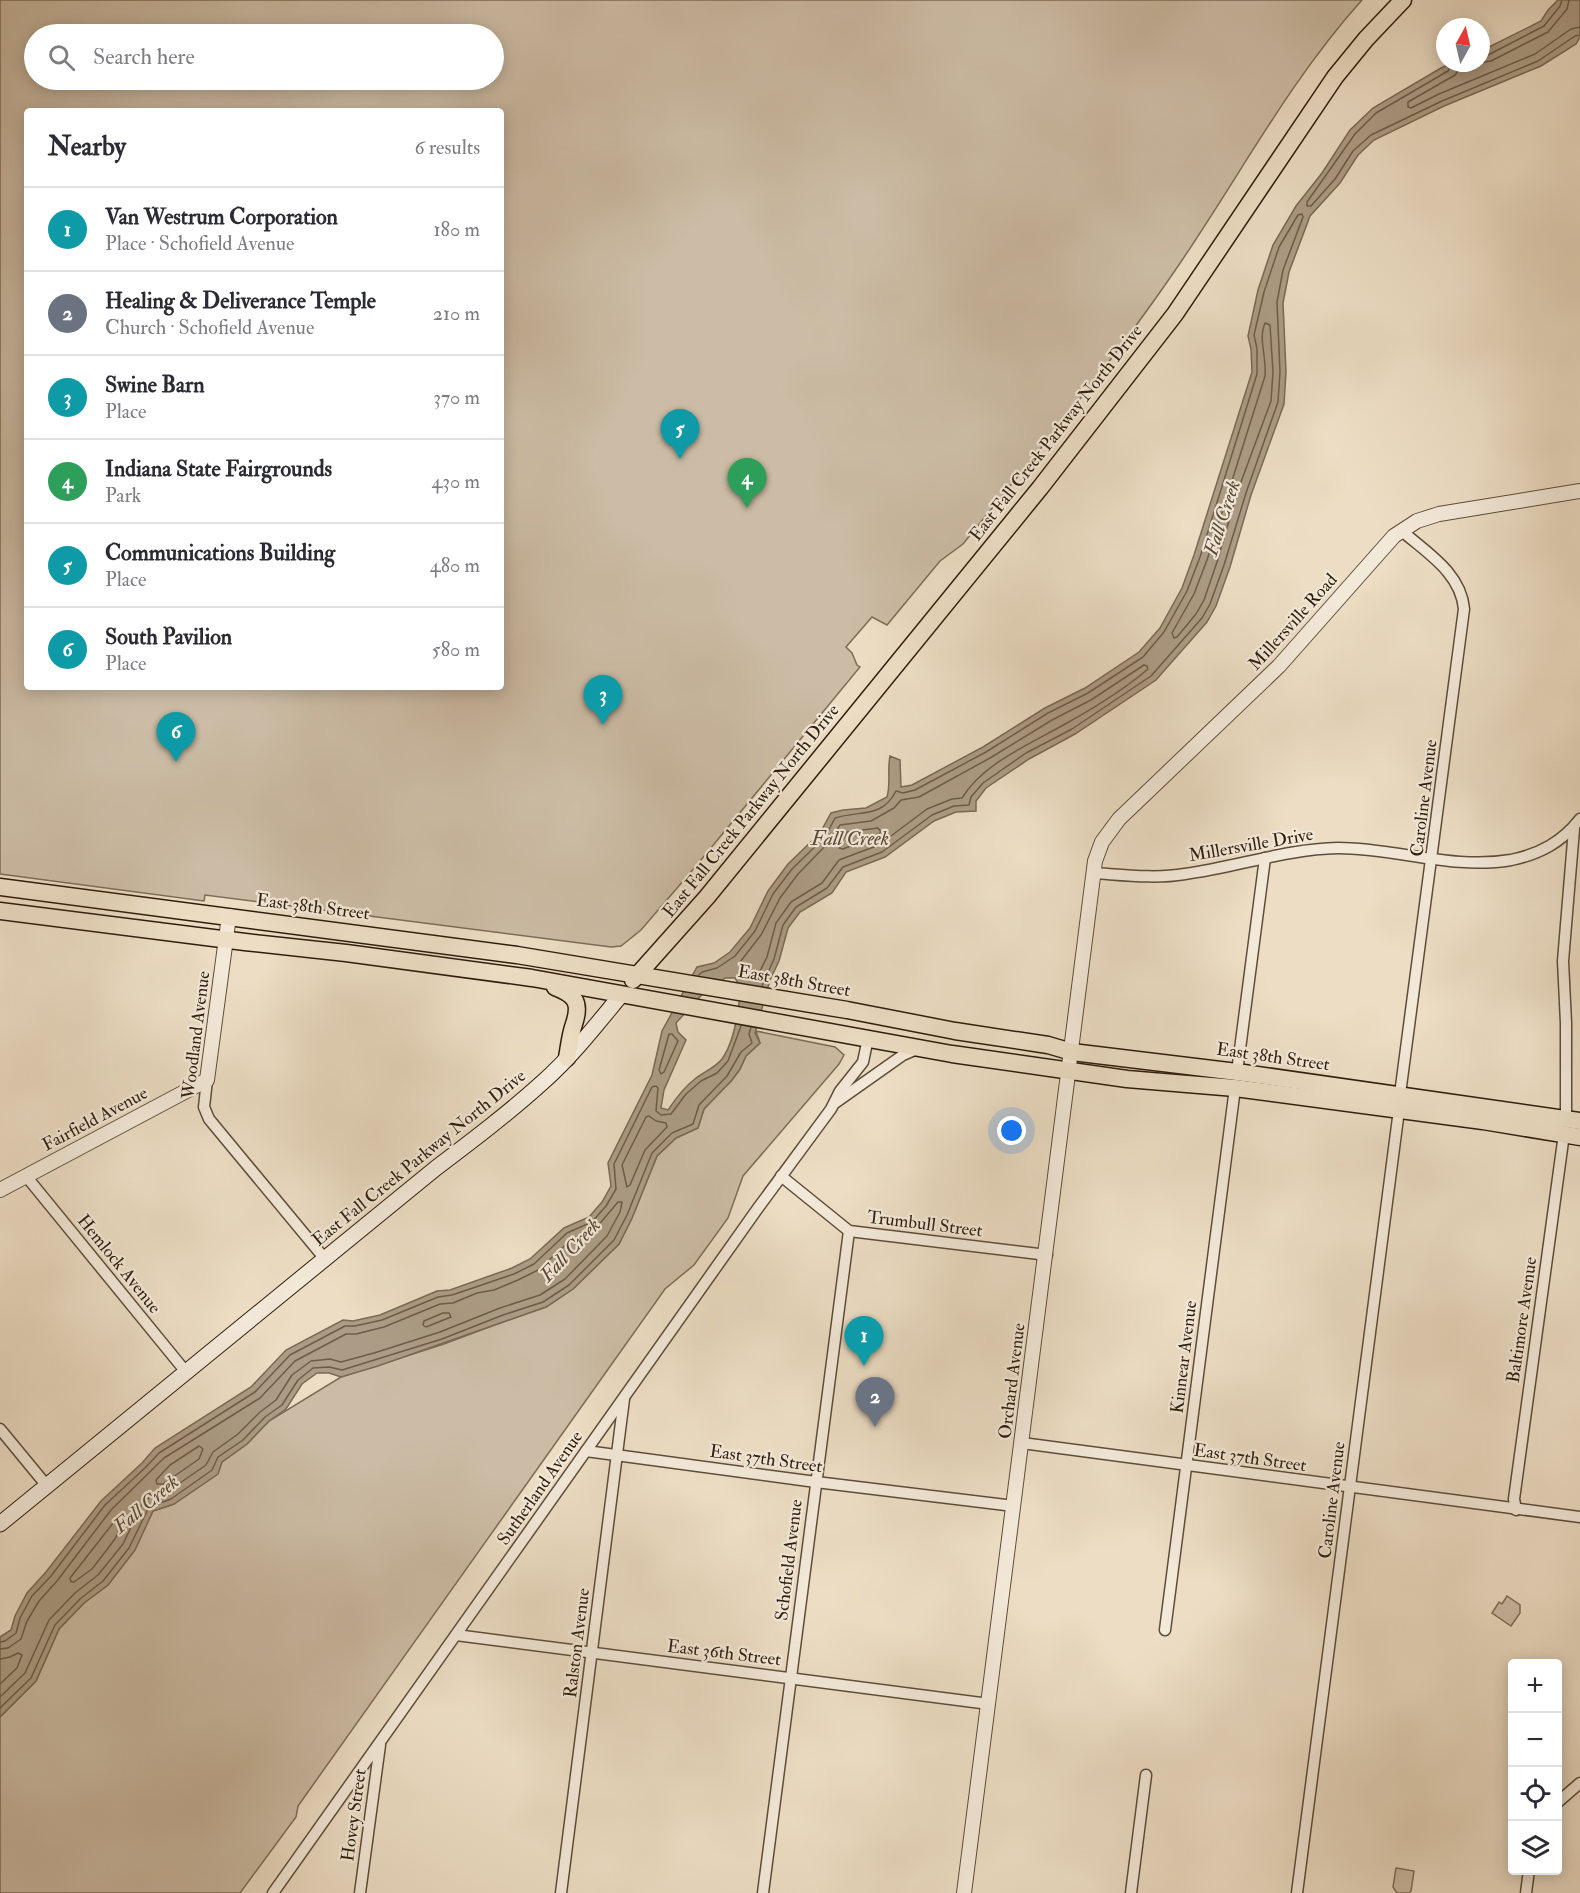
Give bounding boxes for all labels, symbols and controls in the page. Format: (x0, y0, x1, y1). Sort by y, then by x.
north arrow (1436, 18, 1490, 72)
search box (24, 24, 504, 90)
icon: search (45, 41, 78, 74)
text: Search here (93, 43, 195, 71)
text: Nearby (48, 131, 126, 163)
text: 6 results (414, 135, 480, 160)
text: Van Westrum Corporation (105, 203, 338, 231)
text: 1 (64, 217, 71, 242)
text: 180 m (433, 217, 480, 242)
text: Place · Schofield Avenue (105, 231, 294, 256)
text: Healing & Deliverance Temple (105, 287, 376, 315)
text: 2 (62, 301, 73, 326)
text: 210 m (433, 301, 480, 326)
text: Church · Schofield Avenue (105, 315, 314, 340)
street label: East Fall Creek Parkway North Drive (964, 320, 1148, 546)
text: Swine Barn (105, 371, 205, 399)
text: 3 (64, 385, 71, 410)
text: 370 m (433, 385, 480, 410)
text: Place (105, 399, 146, 424)
pin: 5 (660, 410, 700, 459)
text: Indiana State Fairgrounds (105, 455, 332, 483)
pin: 4 (728, 458, 766, 508)
text: 4 (62, 469, 73, 494)
text: 430 m (432, 469, 480, 494)
water label: Fall Creek (1198, 477, 1246, 560)
text: Park (105, 483, 141, 508)
text: Communications Building (105, 539, 335, 567)
text: 5 (63, 553, 72, 578)
text: 480 m (430, 553, 480, 578)
text: Place (105, 567, 146, 592)
street label: Millersville Road (1244, 569, 1343, 675)
text: South Pavilion (105, 623, 232, 651)
text: 6 (62, 637, 73, 662)
text: 580 m (432, 637, 480, 662)
text: Place (105, 651, 146, 676)
pin: 3 (584, 676, 622, 725)
street label: East Fall Creek Parkway North Drive (658, 699, 845, 923)
pin: 6 (156, 712, 195, 762)
street label: Caroline Avenue (1405, 738, 1443, 858)
street label: Millersville Drive (1187, 823, 1315, 867)
water label: Fall Creek (810, 826, 889, 851)
street label: East 38th Street (255, 889, 371, 925)
street label: East 38th Street (736, 960, 852, 1002)
street label: Woodland Avenue (177, 969, 215, 1101)
street label: East 38th Street (1215, 1038, 1331, 1076)
street label: East Fall Creek Parkway North Drive (307, 1064, 531, 1251)
street label: Fairfield Avenue (38, 1081, 152, 1156)
your location (997, 1116, 1026, 1145)
street label: Trumbull Street (866, 1206, 984, 1242)
street label: Hemlock Avenue (72, 1210, 166, 1319)
water label: Fall Creek (534, 1213, 606, 1288)
street label: Baltimore Avenue (1502, 1255, 1542, 1384)
street label: Kinnear Avenue (1166, 1299, 1202, 1415)
pin: 1 (844, 1316, 884, 1366)
street label: Orchard Avenue (993, 1321, 1031, 1440)
pin: 2 (856, 1378, 894, 1427)
street label: Sutherland Avenue (492, 1426, 588, 1550)
street label: East 37th Street (1192, 1439, 1308, 1477)
street label: East 37th Street (708, 1440, 824, 1478)
street label: Caroline Avenue (1313, 1440, 1351, 1560)
water label: Fall Creek (107, 1469, 184, 1539)
street label: Schofield Avenue (770, 1498, 808, 1622)
street label: Ralston Avenue (559, 1586, 595, 1699)
street label: East 36th Street (666, 1635, 782, 1671)
map controls (1508, 1659, 1562, 1875)
button: + (1508, 1659, 1562, 1713)
button: − (1508, 1713, 1562, 1767)
street label: Hovey Street (336, 1767, 372, 1863)
button: locate (1508, 1767, 1562, 1821)
button: layers (1508, 1821, 1562, 1875)

